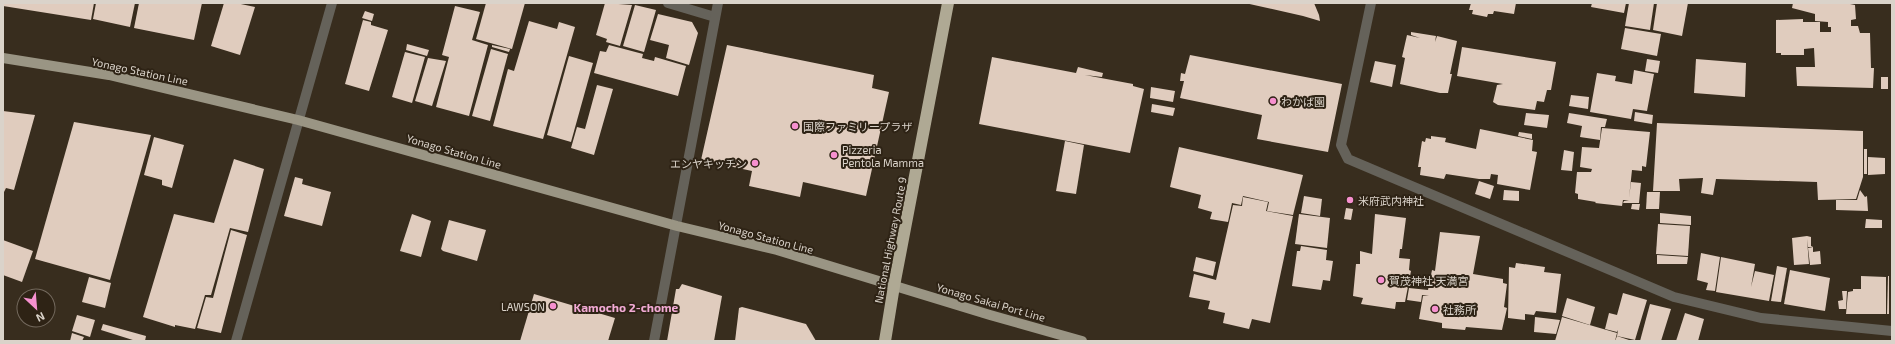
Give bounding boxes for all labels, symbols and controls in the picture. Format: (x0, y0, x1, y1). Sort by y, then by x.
street label: Yonago Station Line (91, 54, 189, 88)
place label: わかば園 (1281, 95, 1325, 108)
marker: わかば園 (1268, 96, 1278, 106)
place label: 国際ファミリープラザ (803, 120, 912, 133)
marker: 国際ファミリープラザ (790, 121, 800, 131)
street label: Yonago Station Line (405, 131, 503, 171)
place label: Pizzeria Pentola Mamma (842, 143, 924, 169)
marker: Pizzeria Pentola Mamma (829, 150, 839, 160)
place label: エンヤキッチン (670, 157, 747, 170)
marker: エンヤキッチン (750, 158, 760, 168)
street label: National Highway Route 9 (871, 176, 909, 304)
place label: 米府武内神社 (1358, 194, 1424, 207)
marker: 米府武内神社 (1345, 195, 1355, 205)
street label: Yonago Station Line (717, 218, 815, 256)
place label: 賀茂神社 天満宮 (1389, 274, 1468, 287)
marker: 賀茂神社 天満宮 (1376, 275, 1386, 285)
street label: Yonago Sakai Port Line (935, 280, 1047, 324)
north arrow (16, 288, 56, 328)
place label: LAWSON (501, 300, 545, 313)
district label: Kamocho 2-chome (574, 300, 679, 314)
marker: LAWSON (548, 301, 558, 311)
place label: 社務所 (1443, 303, 1477, 316)
marker: 社務所 (1430, 304, 1440, 314)
text: N (34, 310, 47, 325)

